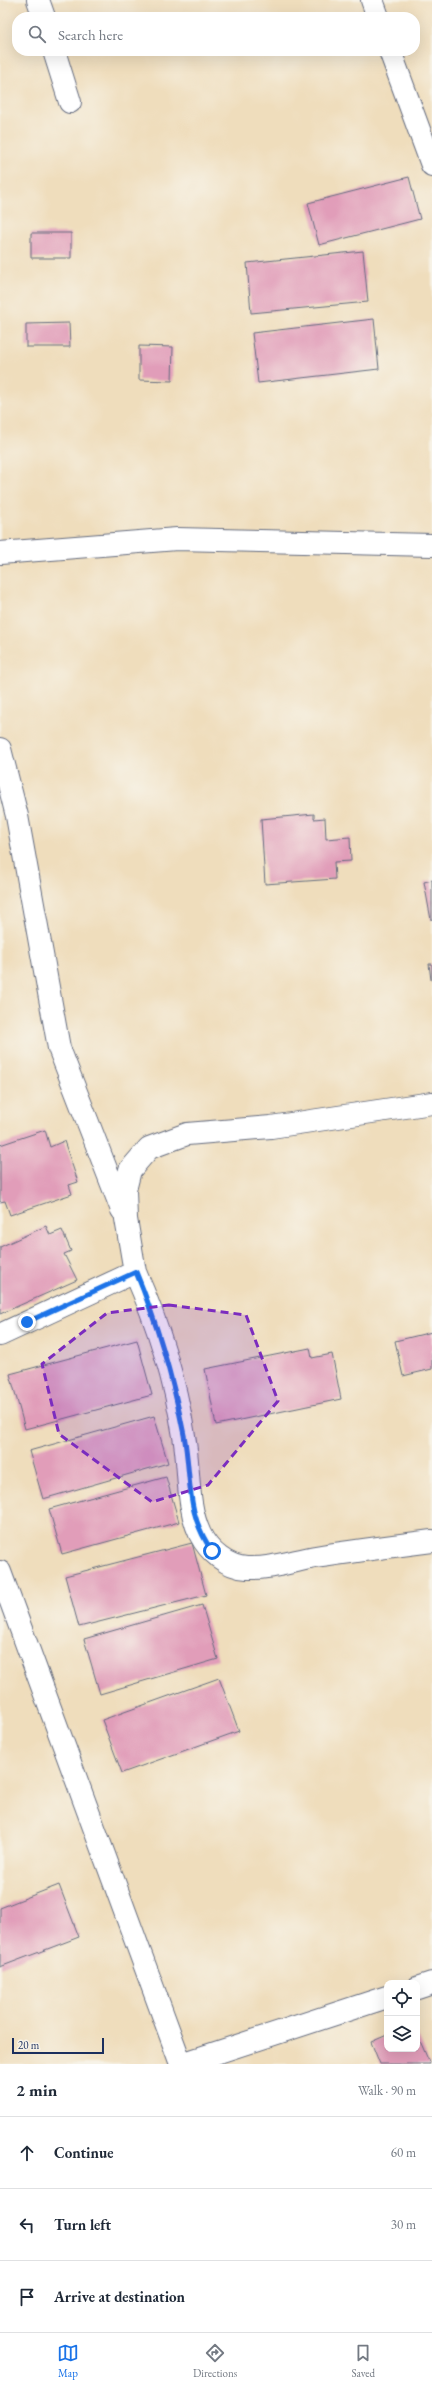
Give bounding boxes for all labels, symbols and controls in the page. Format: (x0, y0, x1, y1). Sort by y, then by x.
search box (12, 12, 420, 56)
icon: search (26, 23, 48, 45)
text: Search here (58, 25, 123, 44)
route end (18, 1313, 36, 1331)
route start (203, 1542, 221, 1560)
map controls (384, 1980, 420, 2052)
button: locate (384, 1980, 420, 2016)
button: layers (384, 2016, 420, 2052)
scale bar (12, 2036, 104, 2055)
text: 20 m (18, 2038, 39, 2052)
text: 2 min (16, 2079, 57, 2101)
text: Walk · 90 m (358, 2082, 416, 2099)
icon: ahead (16, 2142, 38, 2164)
text: Continue (54, 2143, 114, 2162)
text: 60 m (391, 2144, 416, 2161)
icon: left (16, 2214, 38, 2236)
text: Turn left (54, 2215, 111, 2234)
text: 30 m (391, 2216, 416, 2233)
icon: arrive (16, 2286, 38, 2308)
text: Arrive at destination (54, 2287, 185, 2306)
tab: Map (57, 2342, 79, 2380)
tab: Directions (193, 2342, 237, 2380)
tab: Saved (351, 2342, 375, 2380)

